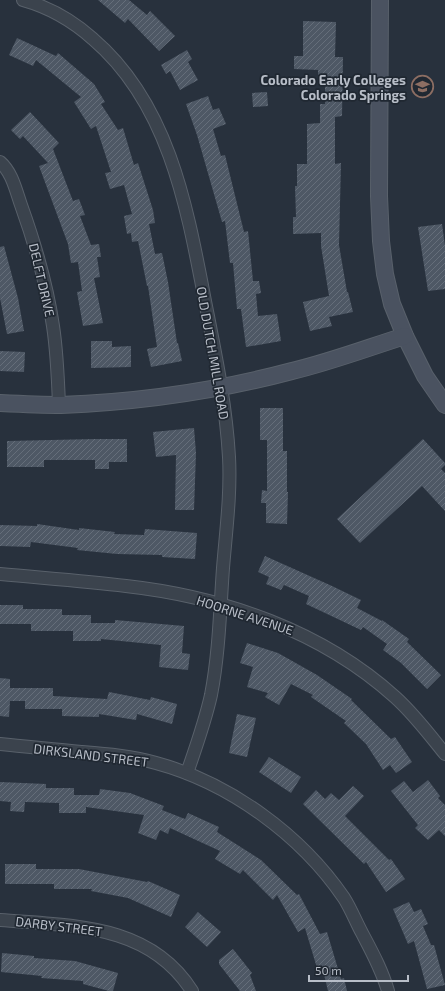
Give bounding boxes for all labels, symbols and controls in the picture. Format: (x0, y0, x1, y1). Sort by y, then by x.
place label: Colorado Early Colleges Colorado Springs (260, 72, 406, 103)
school or university icon: Colorado Early Colleges Colorado Springs (409, 74, 435, 100)
street label: DELFT DRIVE (26, 242, 58, 318)
street label: OLD DUTCH MILL ROAD (193, 285, 233, 421)
street label: HOORNE AVENUE (194, 592, 296, 638)
street label: DIRKSLAND STREET (33, 740, 150, 770)
street label: DARBY STREET (15, 913, 104, 939)
scale bar (309, 957, 408, 983)
text: 50 m (315, 963, 342, 977)

